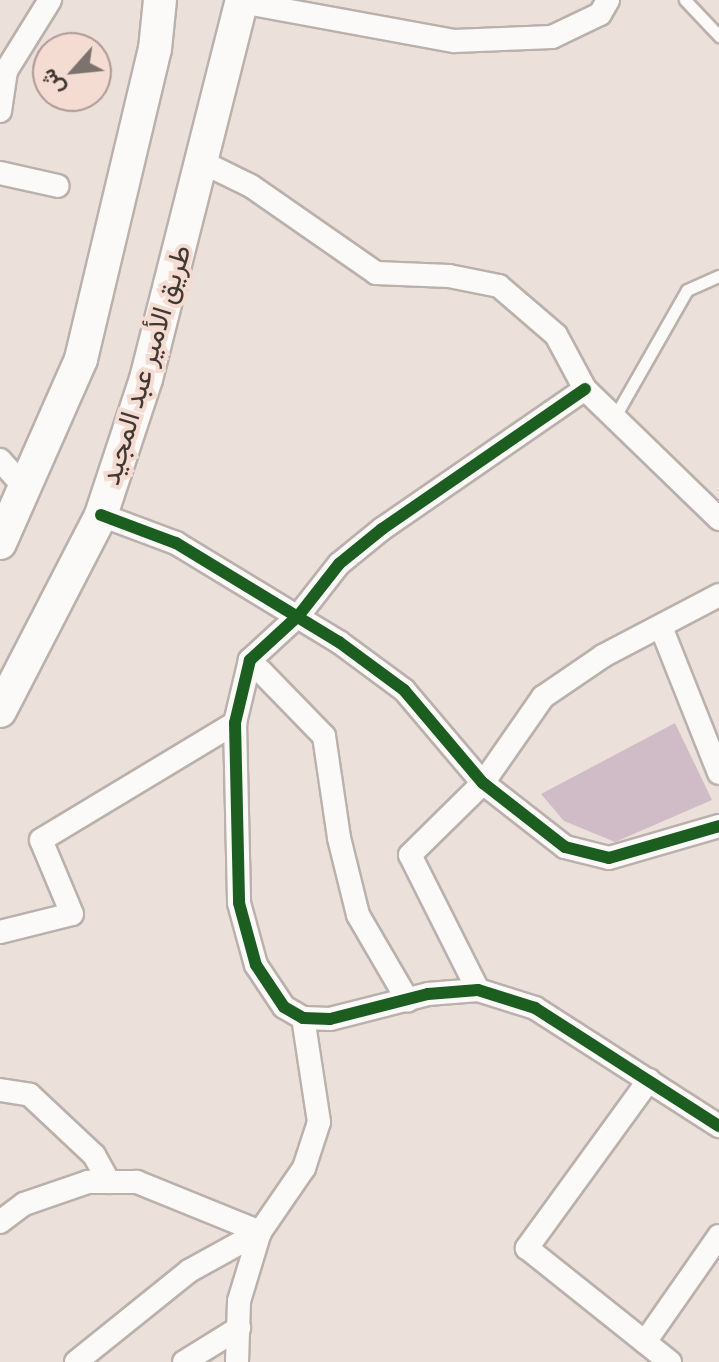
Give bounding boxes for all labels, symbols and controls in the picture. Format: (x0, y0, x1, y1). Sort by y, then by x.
north arrow (32, 32, 112, 112)
text: ش (32, 63, 73, 101)
street label: طريق الأمير عبد المجيد (93, 241, 199, 489)

